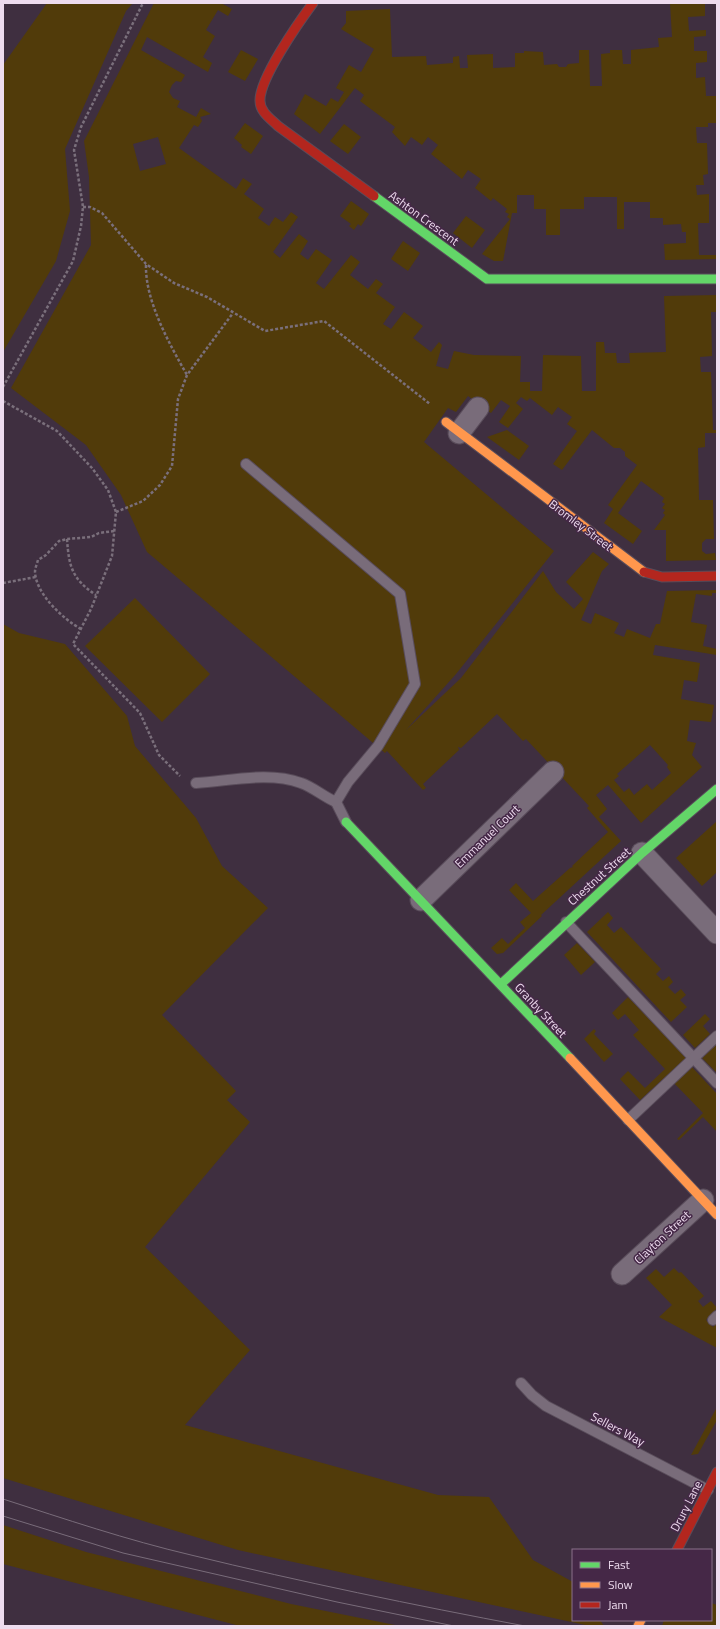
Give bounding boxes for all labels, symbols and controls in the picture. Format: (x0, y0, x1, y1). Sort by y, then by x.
street label: Ashton Crescent (385, 186, 464, 250)
street label: Bromley Street (545, 495, 618, 556)
street label: Emmanuel Court (450, 799, 525, 872)
street label: Chestnut Street (563, 842, 635, 910)
street label: Granby Street (510, 978, 572, 1042)
street label: Clayton Street (629, 1205, 695, 1268)
street label: Sellers Way (588, 1407, 649, 1451)
street label: Drury Lane (665, 1477, 707, 1535)
legend (572, 1549, 712, 1621)
text: Fast (608, 1555, 631, 1574)
text: Slow (608, 1575, 633, 1594)
text: Jam (608, 1595, 628, 1614)

